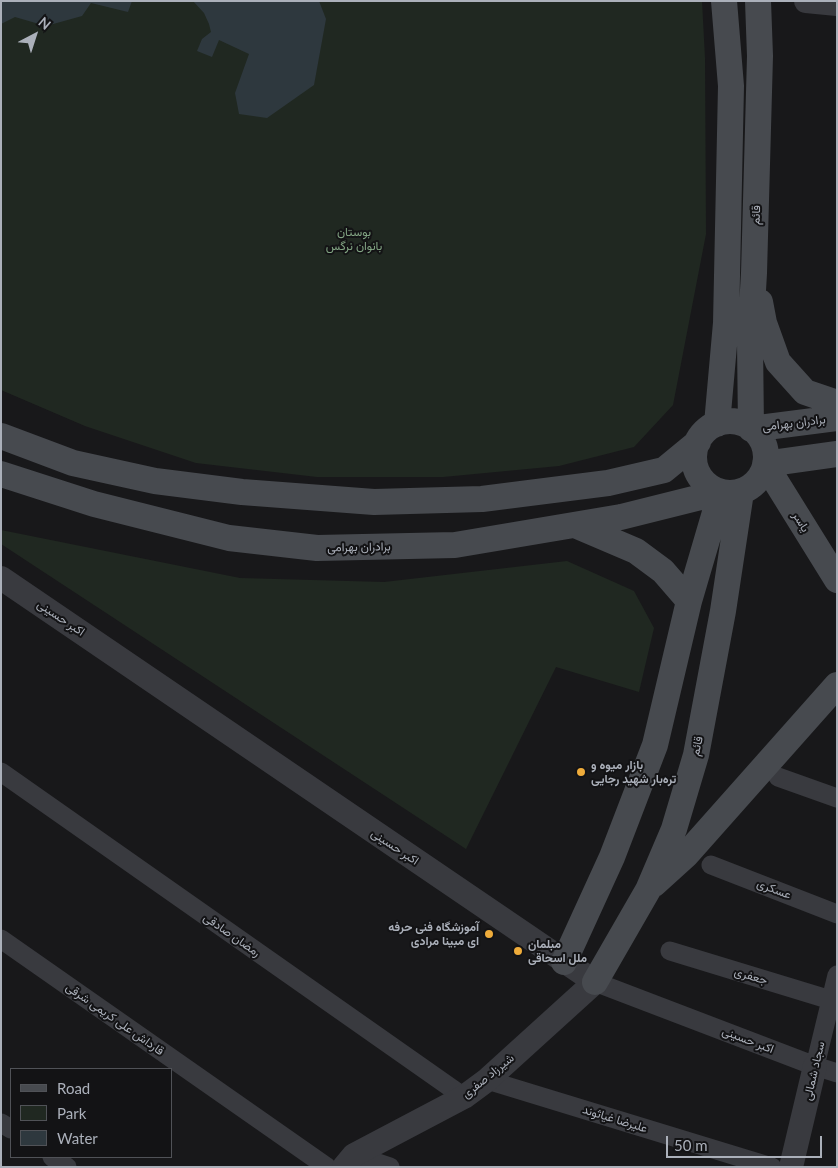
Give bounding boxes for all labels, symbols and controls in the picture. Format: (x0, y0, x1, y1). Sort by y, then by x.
north arrow (10, 10, 60, 60)
text: N (35, 13, 55, 33)
street label: قائم (748, 205, 764, 225)
park label: بوستان بانوان نرگس (326, 225, 382, 253)
street label: برادران بهرامی (762, 412, 826, 434)
street label: یاسر (789, 509, 813, 535)
street label: برادران بهرامی (327, 539, 391, 555)
street label: اکبر حسینی (34, 597, 88, 639)
street label: قائم (688, 735, 706, 757)
place label: بازار میوه و تره‌بار شهید رجایی (591, 758, 676, 786)
marker: بازار میوه و تره‌بار شهید رجایی (575, 766, 587, 778)
street label: اکبر حسینی (368, 826, 422, 868)
street label: عسکری (755, 876, 793, 902)
street label: رمضان صادقی (201, 910, 263, 960)
place label: آموزشگاه فنی حرفه ای مبینا مرادی (388, 920, 479, 948)
marker: آموزشگاه فنی حرفه ای مبینا مرادی (483, 928, 495, 940)
place label: مبلمان ملل اسحاقی (528, 937, 587, 965)
marker: مبلمان ملل اسحاقی (512, 945, 524, 957)
street label: جعفری (733, 964, 769, 988)
street label: قارداش علی کریمی شرقی (63, 980, 167, 1058)
street label: اکبر حسینی (720, 1024, 776, 1056)
street label: سجاد شمالی (800, 1040, 828, 1102)
street label: شیرزاد صفری (459, 1051, 517, 1101)
legend (10, 1068, 172, 1158)
text: Road (57, 1079, 90, 1097)
street label: علیرضا غیاثوند (581, 1102, 649, 1136)
text: Park (57, 1104, 86, 1122)
scale bar (668, 1126, 824, 1158)
text: Water (57, 1129, 98, 1147)
text: 50 m (674, 1136, 708, 1154)

